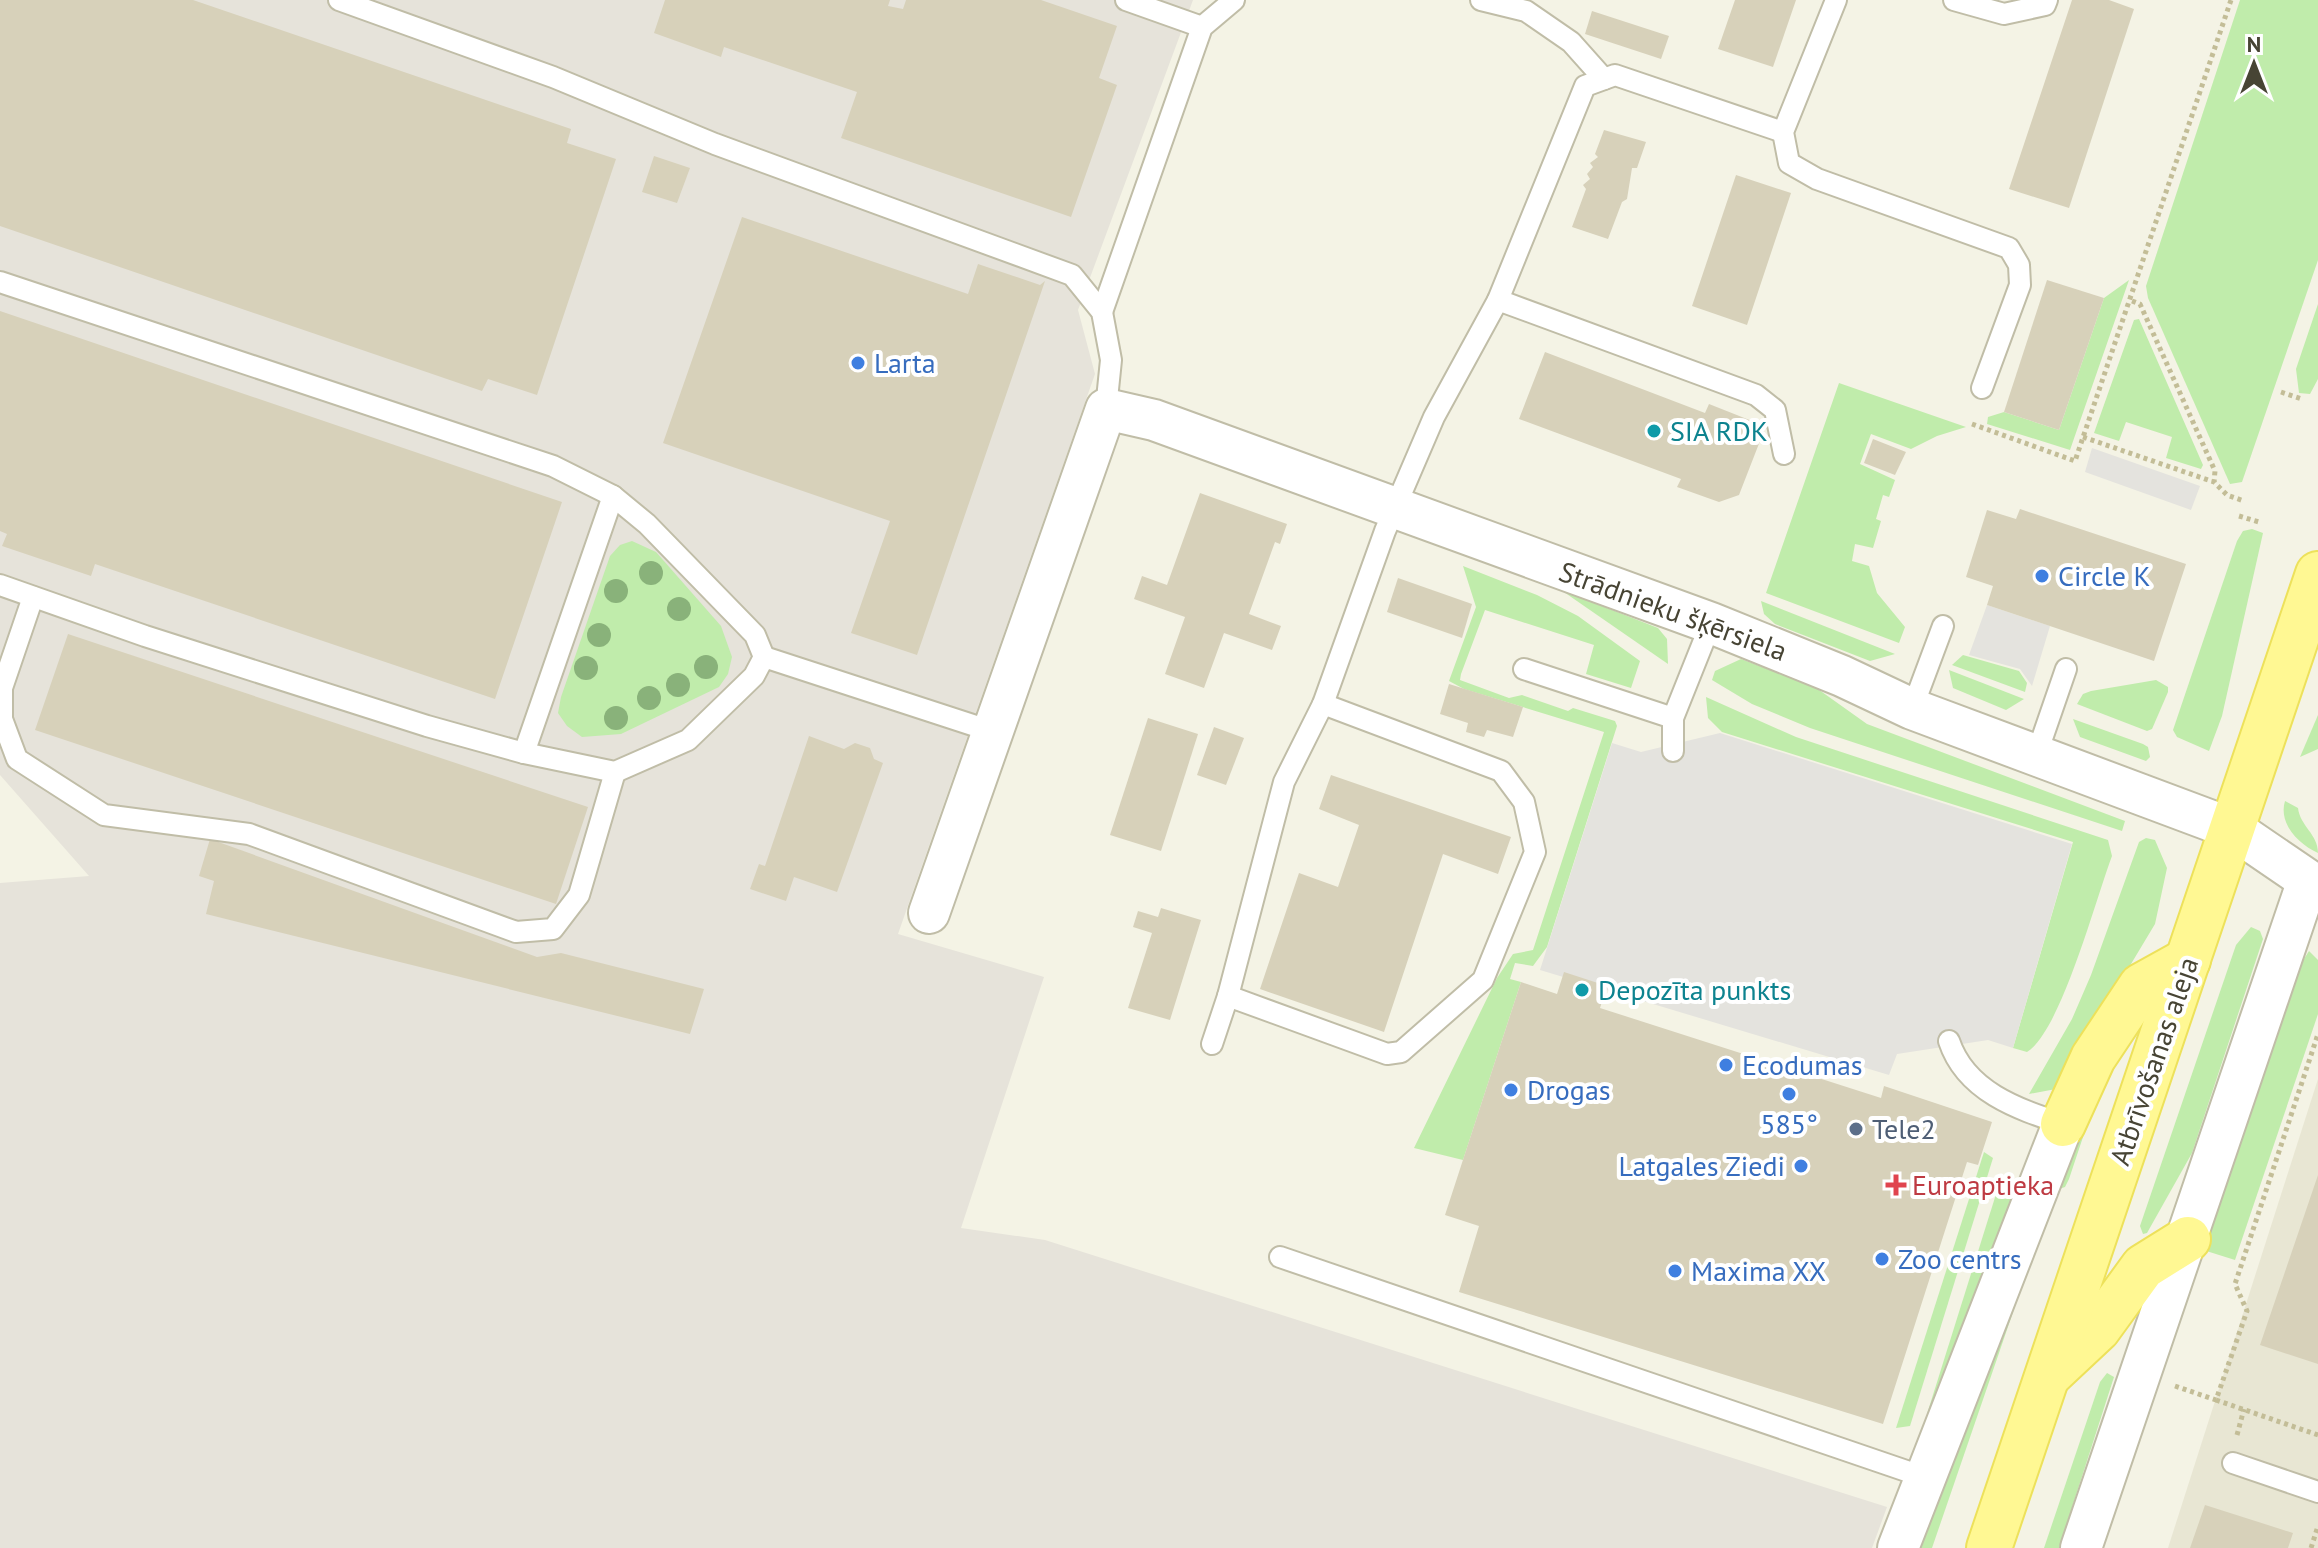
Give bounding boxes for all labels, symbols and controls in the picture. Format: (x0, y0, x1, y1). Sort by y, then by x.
north arrow (2214, 24, 2294, 104)
text: N (2247, 30, 2261, 58)
place label: Larta (874, 344, 936, 381)
marker: Larta (849, 354, 867, 372)
place label: SIA RDK (1670, 412, 1768, 449)
marker: SIA RDK (1645, 422, 1663, 440)
street label: Strādnieku šķērsiela (1554, 552, 1792, 669)
place label: Circle K (2058, 557, 2151, 594)
marker: Circle K (2033, 567, 2051, 585)
street label: Atbrīvošanas aleja (2101, 952, 2206, 1170)
place label: Depozīta punkts (1598, 971, 1791, 1008)
marker: Depozīta punkts (1573, 981, 1591, 999)
place label: Ecodumas (1742, 1046, 1863, 1083)
marker: Ecodumas (1717, 1056, 1735, 1074)
place label: Drogas (1527, 1071, 1611, 1108)
marker: Drogas (1502, 1081, 1520, 1099)
marker: 585° (1780, 1085, 1798, 1103)
place label: 585° (1760, 1105, 1818, 1142)
place label: Tele2 (1872, 1110, 1936, 1147)
marker: Tele2 (1847, 1120, 1865, 1138)
place label: Latgales Ziedi (1618, 1147, 1785, 1184)
marker: Latgales Ziedi (1792, 1157, 1810, 1175)
place label: Euroaptieka (1912, 1166, 2054, 1203)
marker: Euroaptieka (1887, 1176, 1905, 1194)
place label: Zoo centrs (1898, 1240, 2022, 1277)
marker: Zoo centrs (1873, 1250, 1891, 1268)
place label: Maxima XX (1691, 1252, 1826, 1289)
marker: Maxima XX (1666, 1262, 1684, 1280)

